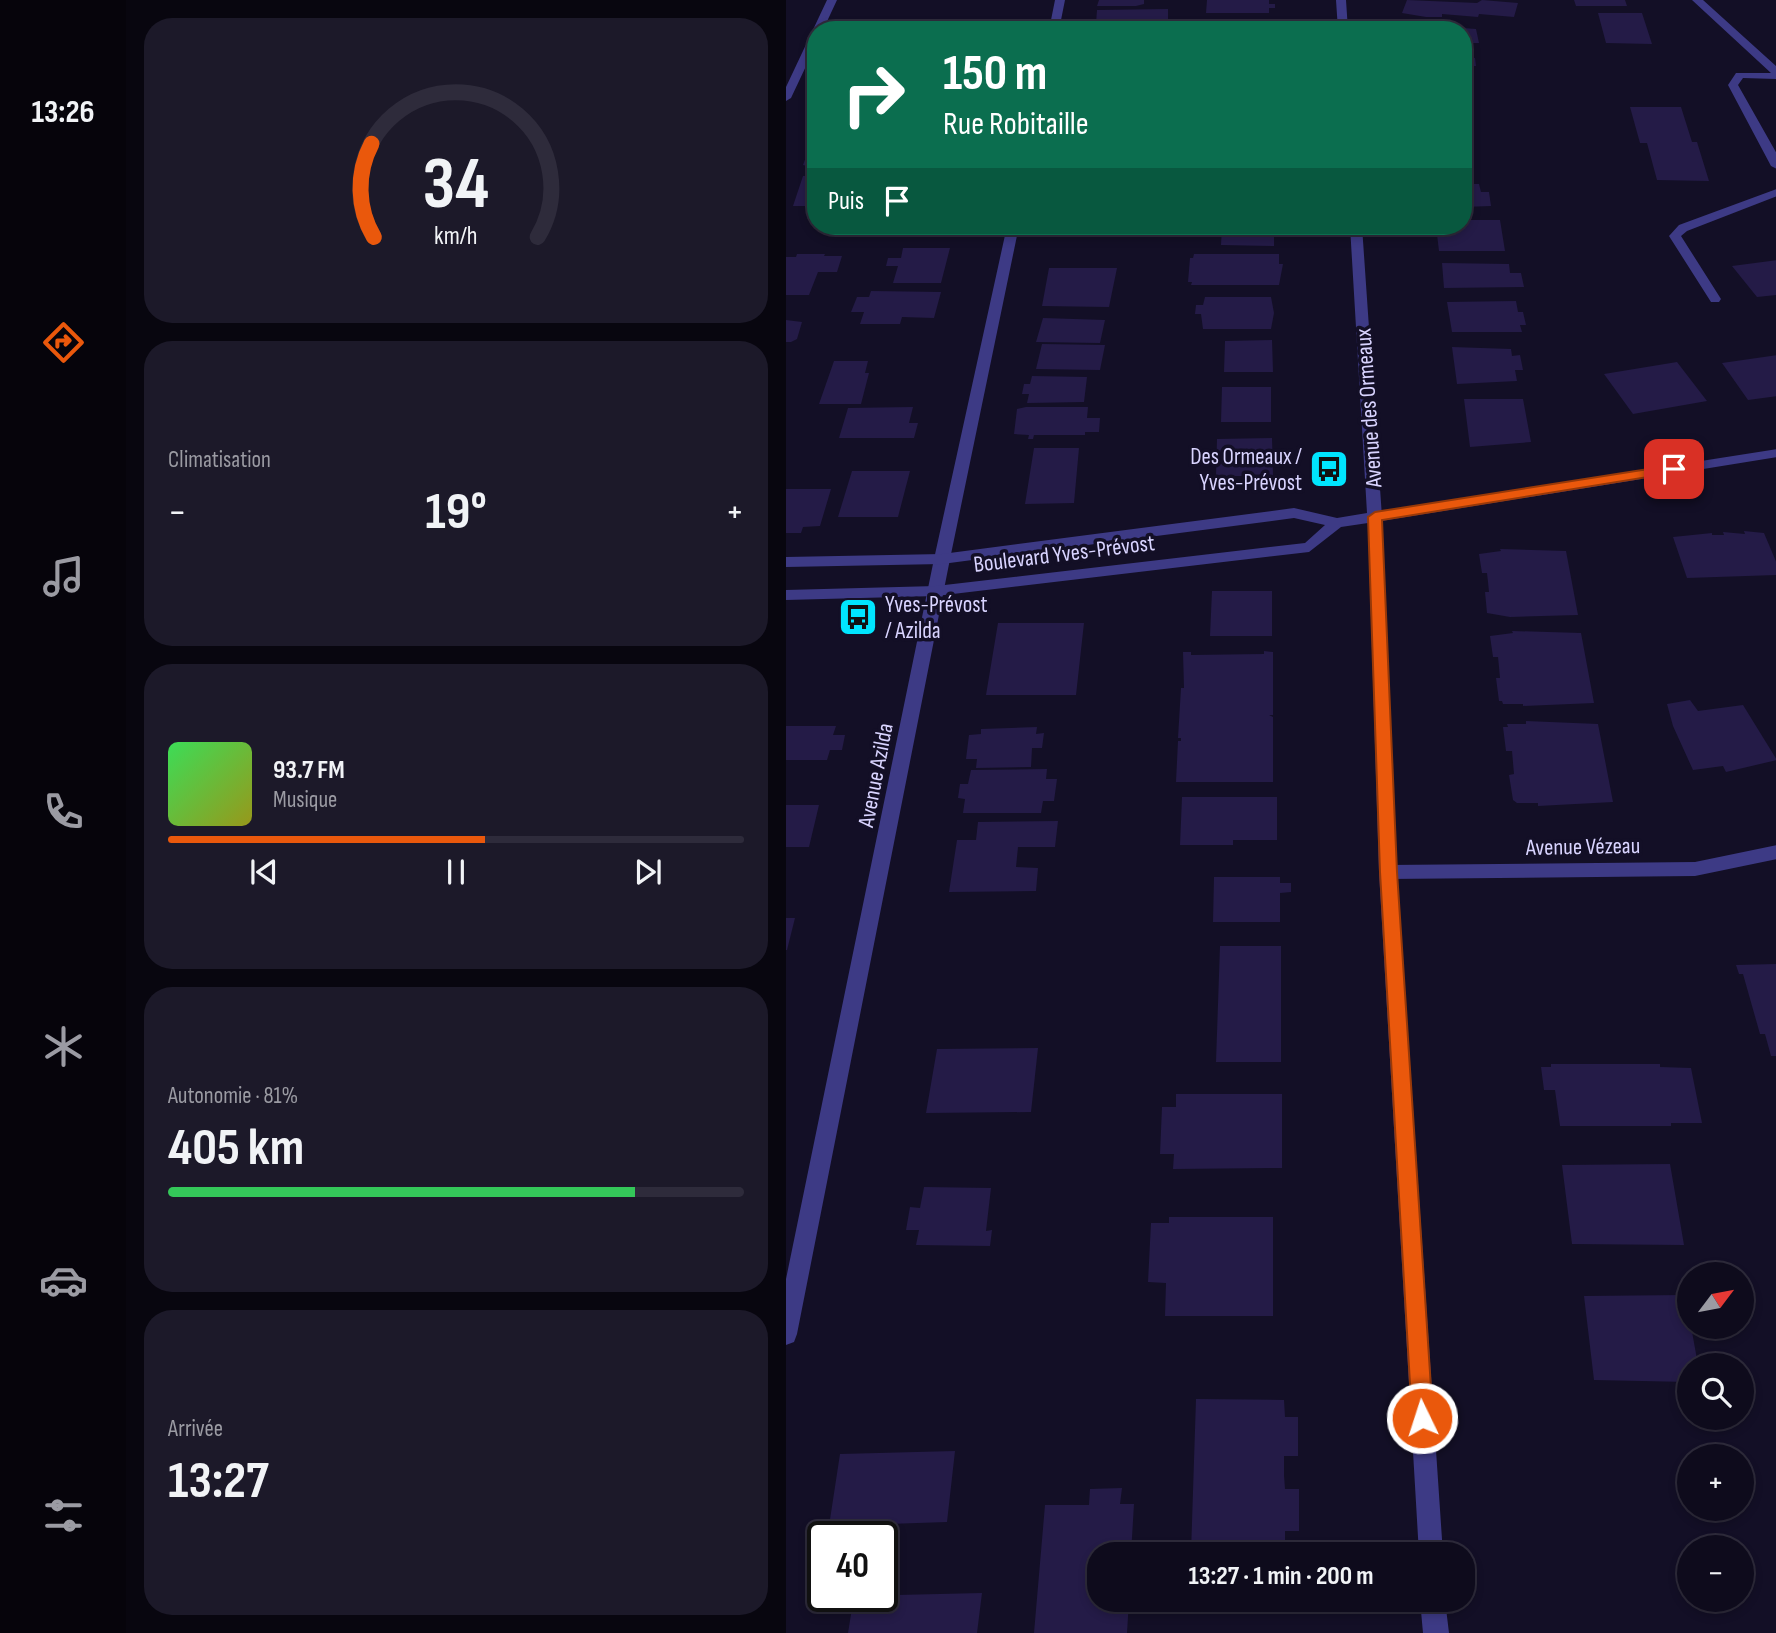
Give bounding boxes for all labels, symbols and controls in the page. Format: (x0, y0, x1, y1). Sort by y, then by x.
text: 150 m (943, 45, 1047, 104)
icon: right (828, 49, 919, 140)
text: 13:26 (31, 93, 95, 132)
text: Rue Robitaille (943, 105, 1089, 144)
text: 34 (423, 141, 489, 229)
icon: arrive (878, 182, 916, 220)
text: Puis (828, 186, 864, 217)
text: km/h (434, 220, 478, 251)
icon: directions (39, 318, 88, 367)
street label: Avenue des Ormeaux (1349, 327, 1389, 490)
pin (1644, 439, 1704, 499)
place label: Des Ormeaux / Yves-Prévost (1190, 443, 1302, 497)
text: Climatisation (168, 446, 271, 474)
bus stop icon: Des Ormeaux / Yves-Prévost (1308, 448, 1350, 490)
icon: arrive (1655, 450, 1693, 488)
text: 19° (425, 481, 487, 544)
text: − (168, 490, 187, 535)
text: + (725, 490, 744, 535)
street label: Boulevard Yves-Prévost (972, 529, 1156, 579)
icon: music (39, 552, 88, 601)
place label: Yves-Prévost / Azilda (885, 591, 987, 645)
bus stop icon: Yves-Prévost / Azilda (837, 596, 879, 638)
street label: Avenue Azilda (852, 721, 900, 830)
text: 93.7 FM (273, 755, 345, 786)
text: Musique (273, 786, 337, 814)
icon: phone (39, 787, 88, 836)
street label: Avenue Vézeau (1525, 832, 1640, 862)
icon: previous (245, 853, 283, 891)
icon: pause (437, 853, 475, 891)
icon: next (629, 853, 667, 891)
icon: climate (39, 1022, 88, 1071)
text: Autonomie · 81% (168, 1082, 298, 1110)
text: 405 km (168, 1117, 304, 1180)
icon: car (39, 1256, 88, 1305)
north arrow (1677, 1262, 1754, 1339)
map controls (1677, 1262, 1754, 1612)
button: search (1677, 1353, 1754, 1430)
position arrow (1385, 1381, 1459, 1455)
text: Arrivée (168, 1415, 223, 1443)
button: + (1677, 1444, 1754, 1521)
text: 13:27 (168, 1450, 269, 1513)
icon: filters (39, 1491, 88, 1540)
speed limit sign: 40 (807, 1521, 898, 1612)
button: − (1677, 1535, 1754, 1612)
text: 13:27 · 1 min · 200 m (1189, 1561, 1373, 1592)

